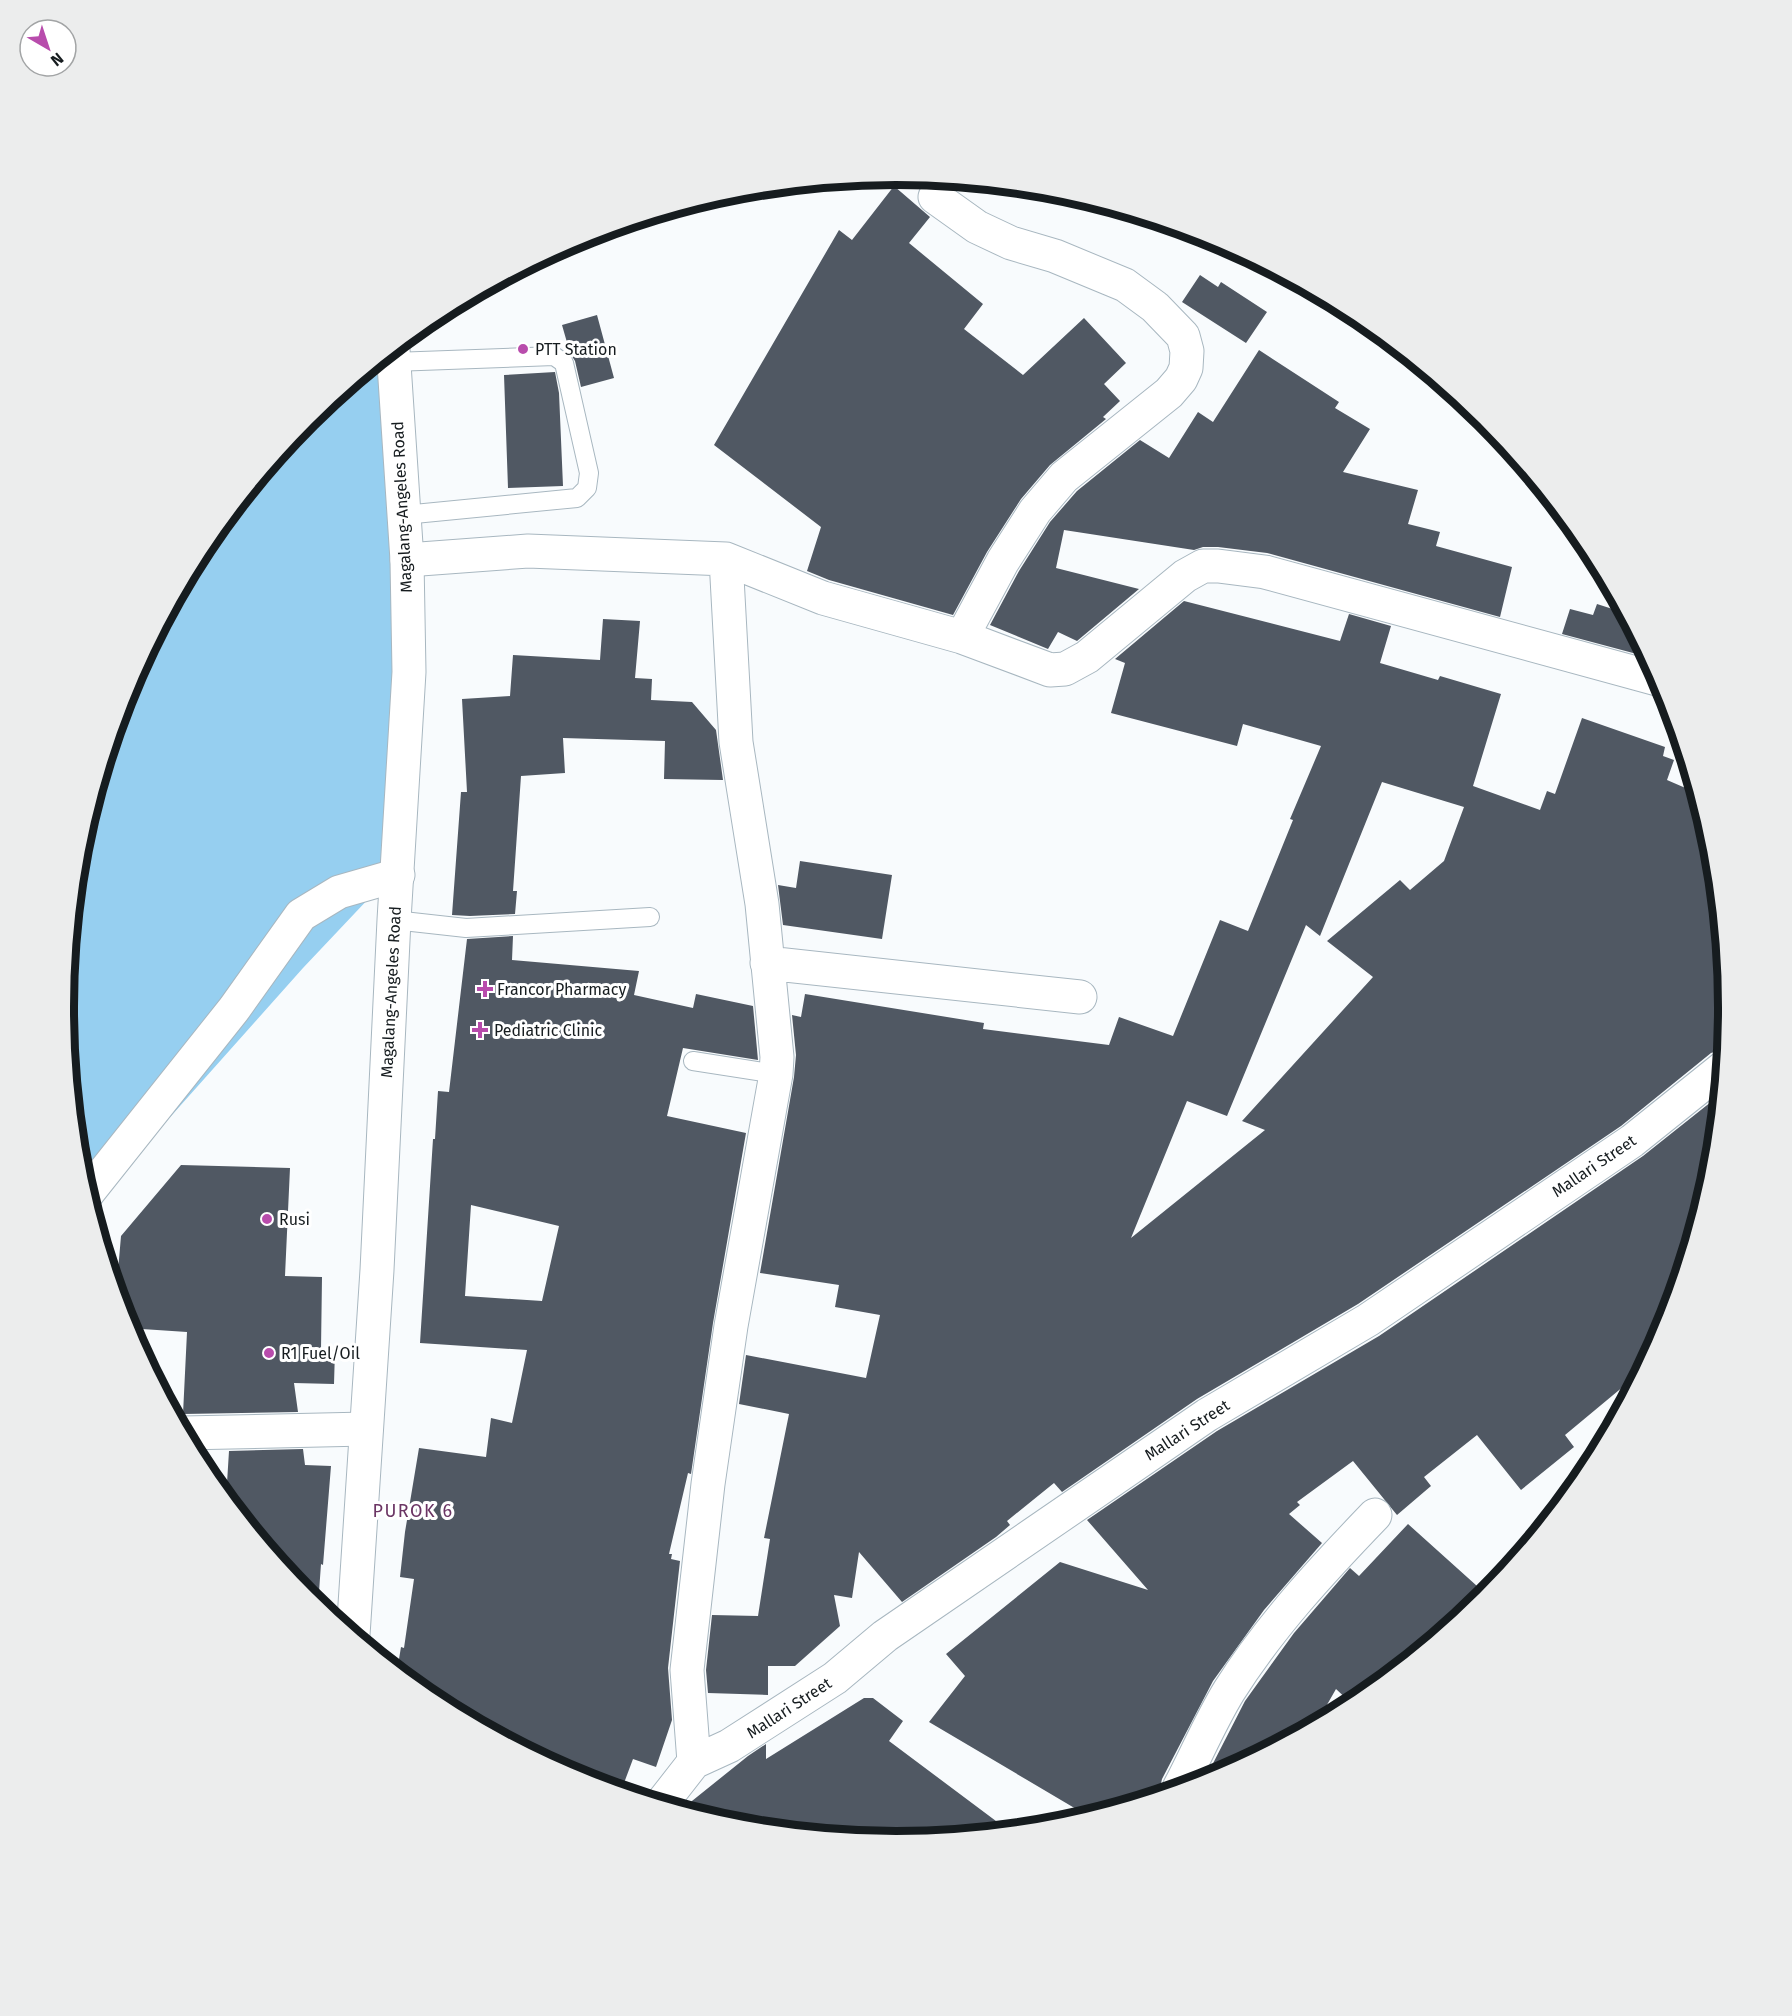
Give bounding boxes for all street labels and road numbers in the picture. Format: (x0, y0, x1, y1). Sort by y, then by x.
street label: Magalang-Angeles Road (388, 421, 416, 593)
street label: Magalang-Angeles Road (377, 906, 405, 1078)
street label: Mallari Street (1548, 1131, 1640, 1201)
street label: Mallari Street (1141, 1395, 1233, 1464)
street label: Mallari Street (743, 1673, 835, 1742)

